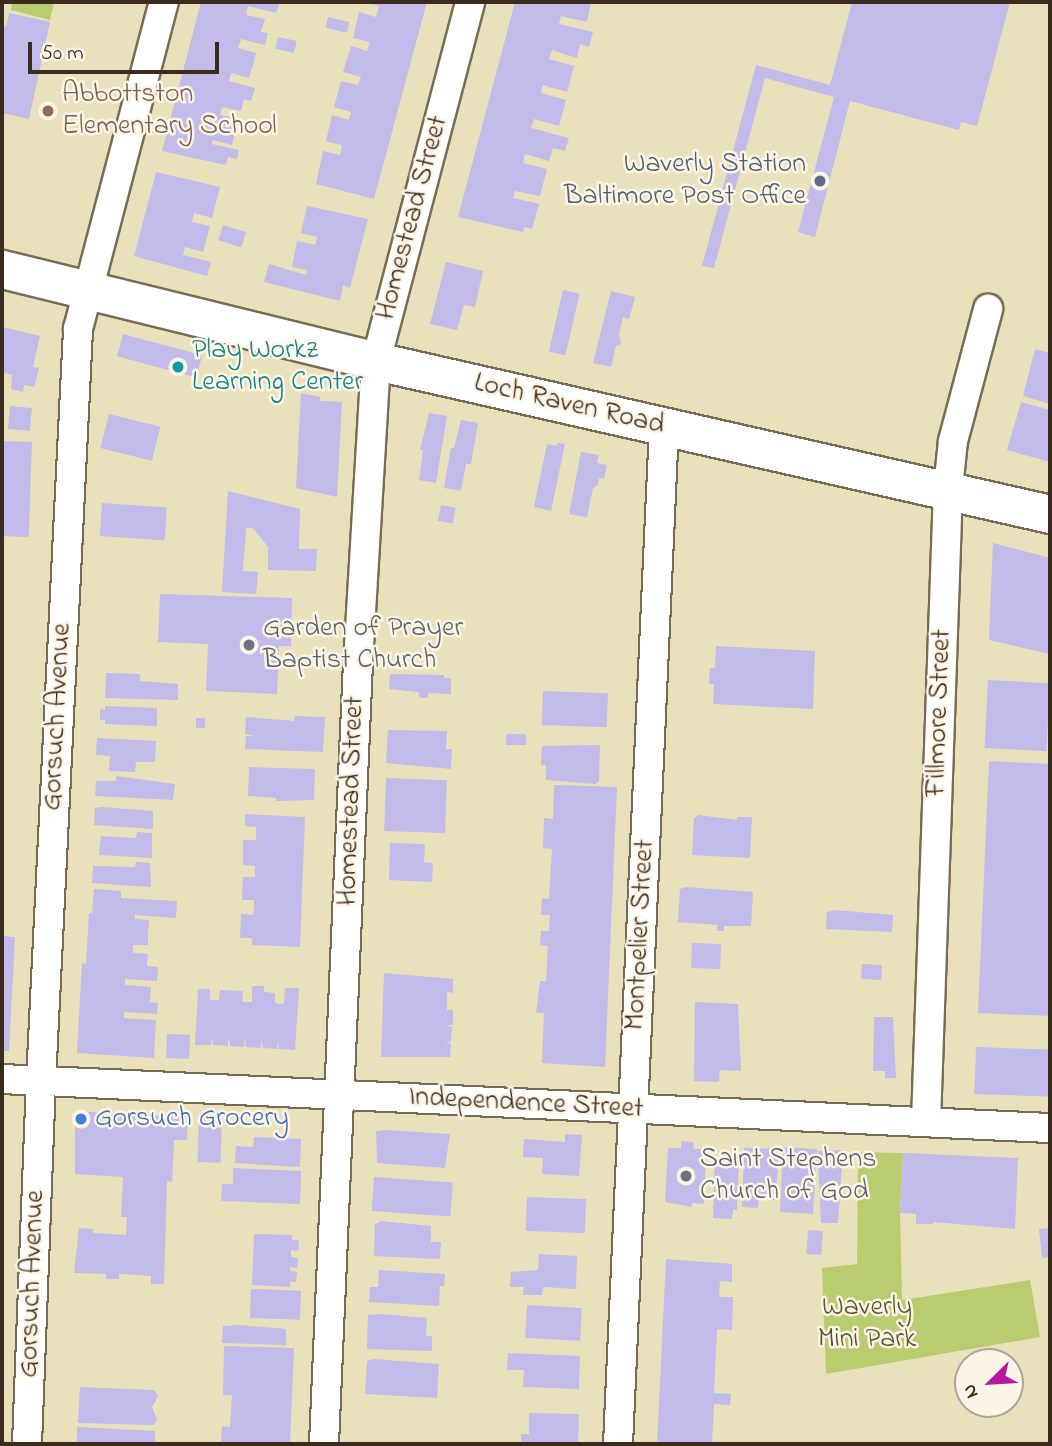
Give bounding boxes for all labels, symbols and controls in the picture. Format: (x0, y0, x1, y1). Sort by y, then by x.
scale bar (32, 28, 222, 72)
text: 50 m (41, 39, 84, 69)
place label: Abbottston Elementary School (62, 78, 277, 144)
marker: Abbottston Elementary School (40, 103, 56, 119)
street label: Homestead Street (370, 112, 456, 324)
place label: Waverly Station Baltimore Post Office (564, 148, 806, 214)
marker: Waverly Station Baltimore Post Office (812, 173, 828, 189)
place label: Play Workz Learning Center (192, 334, 363, 400)
marker: Play Workz Learning Center (170, 359, 186, 375)
street label: Loch Raven Road (471, 367, 667, 443)
place label: Garden of Prayer Baptist Church (263, 612, 463, 678)
street label: Gorsuch Avenue (36, 623, 80, 811)
street label: Fillmore Street (920, 629, 960, 797)
marker: Garden of Prayer Baptist Church (241, 637, 257, 653)
street label: Homestead Street (332, 696, 372, 906)
street label: Montpelier Street (619, 839, 663, 1031)
street label: Independence Street (408, 1081, 644, 1127)
place label: Gorsuch Grocery (95, 1102, 289, 1136)
marker: Gorsuch Grocery (73, 1111, 89, 1127)
place label: Saint Stephens Church of God (700, 1143, 877, 1209)
marker: Saint Stephens Church of God (678, 1168, 694, 1184)
street label: Gorsuch Avenue (13, 1190, 53, 1378)
park label: Waverly Mini Park (818, 1291, 916, 1357)
north arrow (954, 1348, 1024, 1418)
text: N (956, 1380, 986, 1402)

